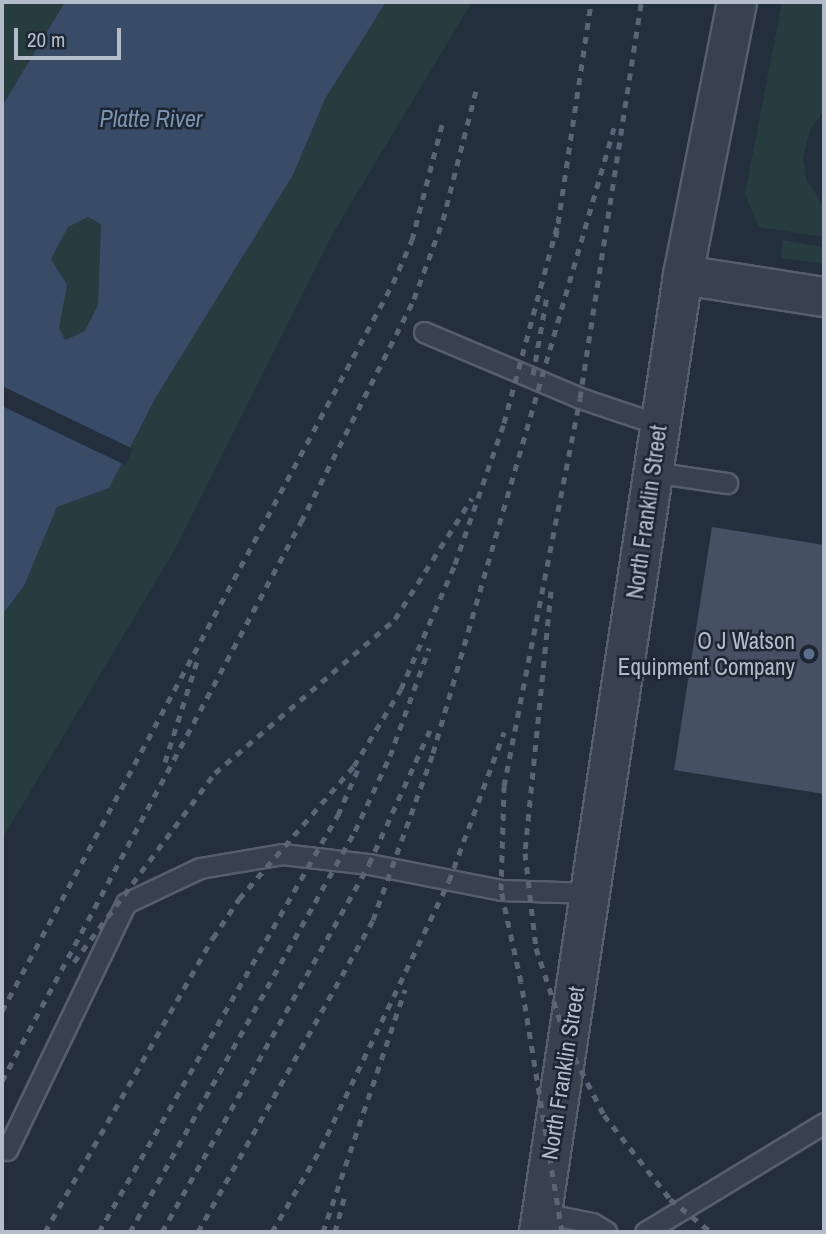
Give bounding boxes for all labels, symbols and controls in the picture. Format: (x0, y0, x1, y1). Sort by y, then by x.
scale bar (18, 14, 124, 58)
text: 20 m (27, 25, 65, 54)
water label: Platte River (100, 105, 202, 133)
street label: North Franklin Street (621, 423, 673, 601)
place label: O J Watson Equipment Company (618, 627, 795, 681)
marker: O J Watson Equipment Company (801, 646, 817, 662)
street label: North Franklin Street (536, 984, 590, 1162)

